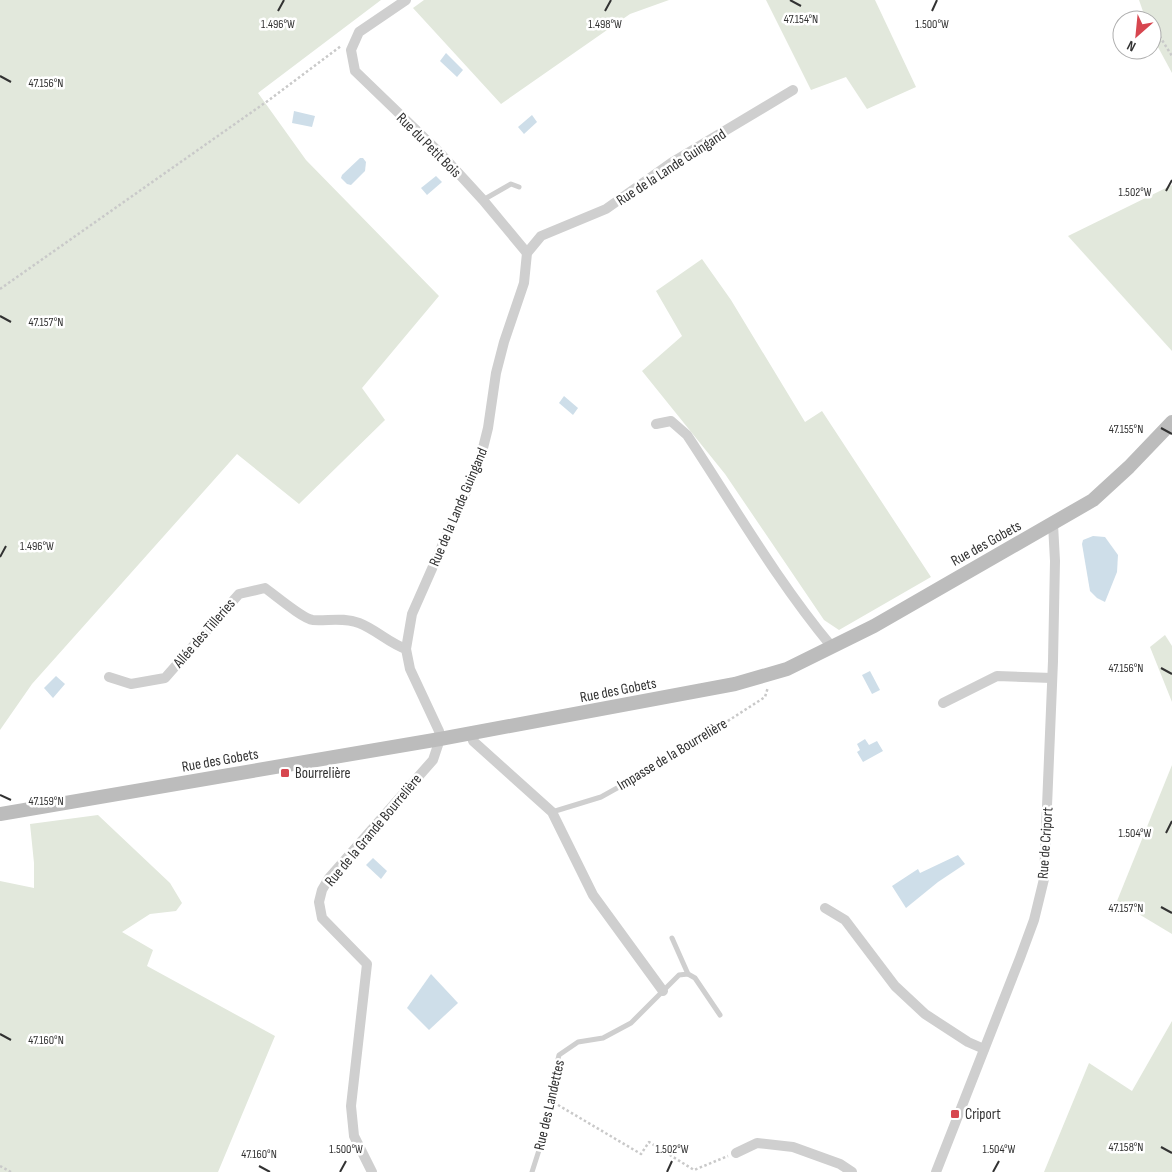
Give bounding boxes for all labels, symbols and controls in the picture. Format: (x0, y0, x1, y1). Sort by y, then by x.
north arrow (1112, 10, 1162, 60)
text: 47.154°N (784, 12, 818, 27)
text: 1.496°W (261, 17, 295, 32)
text: 1.498°W (588, 17, 622, 32)
text: 1.500°W (915, 17, 949, 32)
text: N (1124, 37, 1139, 55)
text: 47.156°N (29, 76, 64, 91)
street label: Rue du Petit Bois (392, 109, 465, 182)
street label: Rue de la Lande Guingand (613, 125, 730, 210)
text: 1.502°W (1118, 185, 1152, 200)
text: 47.157°N (29, 315, 63, 330)
text: 47.155°N (1109, 422, 1143, 437)
street label: Rue de la Lande Guingand (425, 445, 492, 569)
street label: Rue des Gobets (948, 516, 1025, 571)
text: 1.496°W (20, 539, 54, 554)
street label: Allée des Tilleries (168, 595, 240, 673)
text: 47.156°N (1109, 661, 1144, 676)
street label: Rue des Gobets (578, 674, 658, 707)
street label: Impasse de la Bourrelière (614, 714, 731, 795)
street label: Rue des Gobets (180, 744, 260, 777)
place label: Bourrelière (295, 764, 351, 783)
marker: Bourrelière (279, 767, 291, 779)
street label: Rue de la Grande Bourrelière (321, 770, 426, 891)
text: 47.159°N (28, 794, 64, 809)
street label: Rue de Criport (1034, 806, 1058, 880)
text: 1.504°W (1119, 826, 1152, 841)
text: 47.157°N (1109, 901, 1143, 916)
text: 47.160°N (28, 1033, 64, 1048)
street label: Rue des Landettes (530, 1058, 569, 1152)
place label: Criport (965, 1105, 1001, 1124)
marker: Criport (949, 1108, 961, 1120)
text: 47.158°N (1109, 1140, 1143, 1155)
text: 1.500°W (329, 1142, 363, 1157)
text: 1.502°W (655, 1142, 689, 1157)
text: 1.504°W (983, 1142, 1016, 1157)
text: 47.160°N (241, 1147, 277, 1162)

